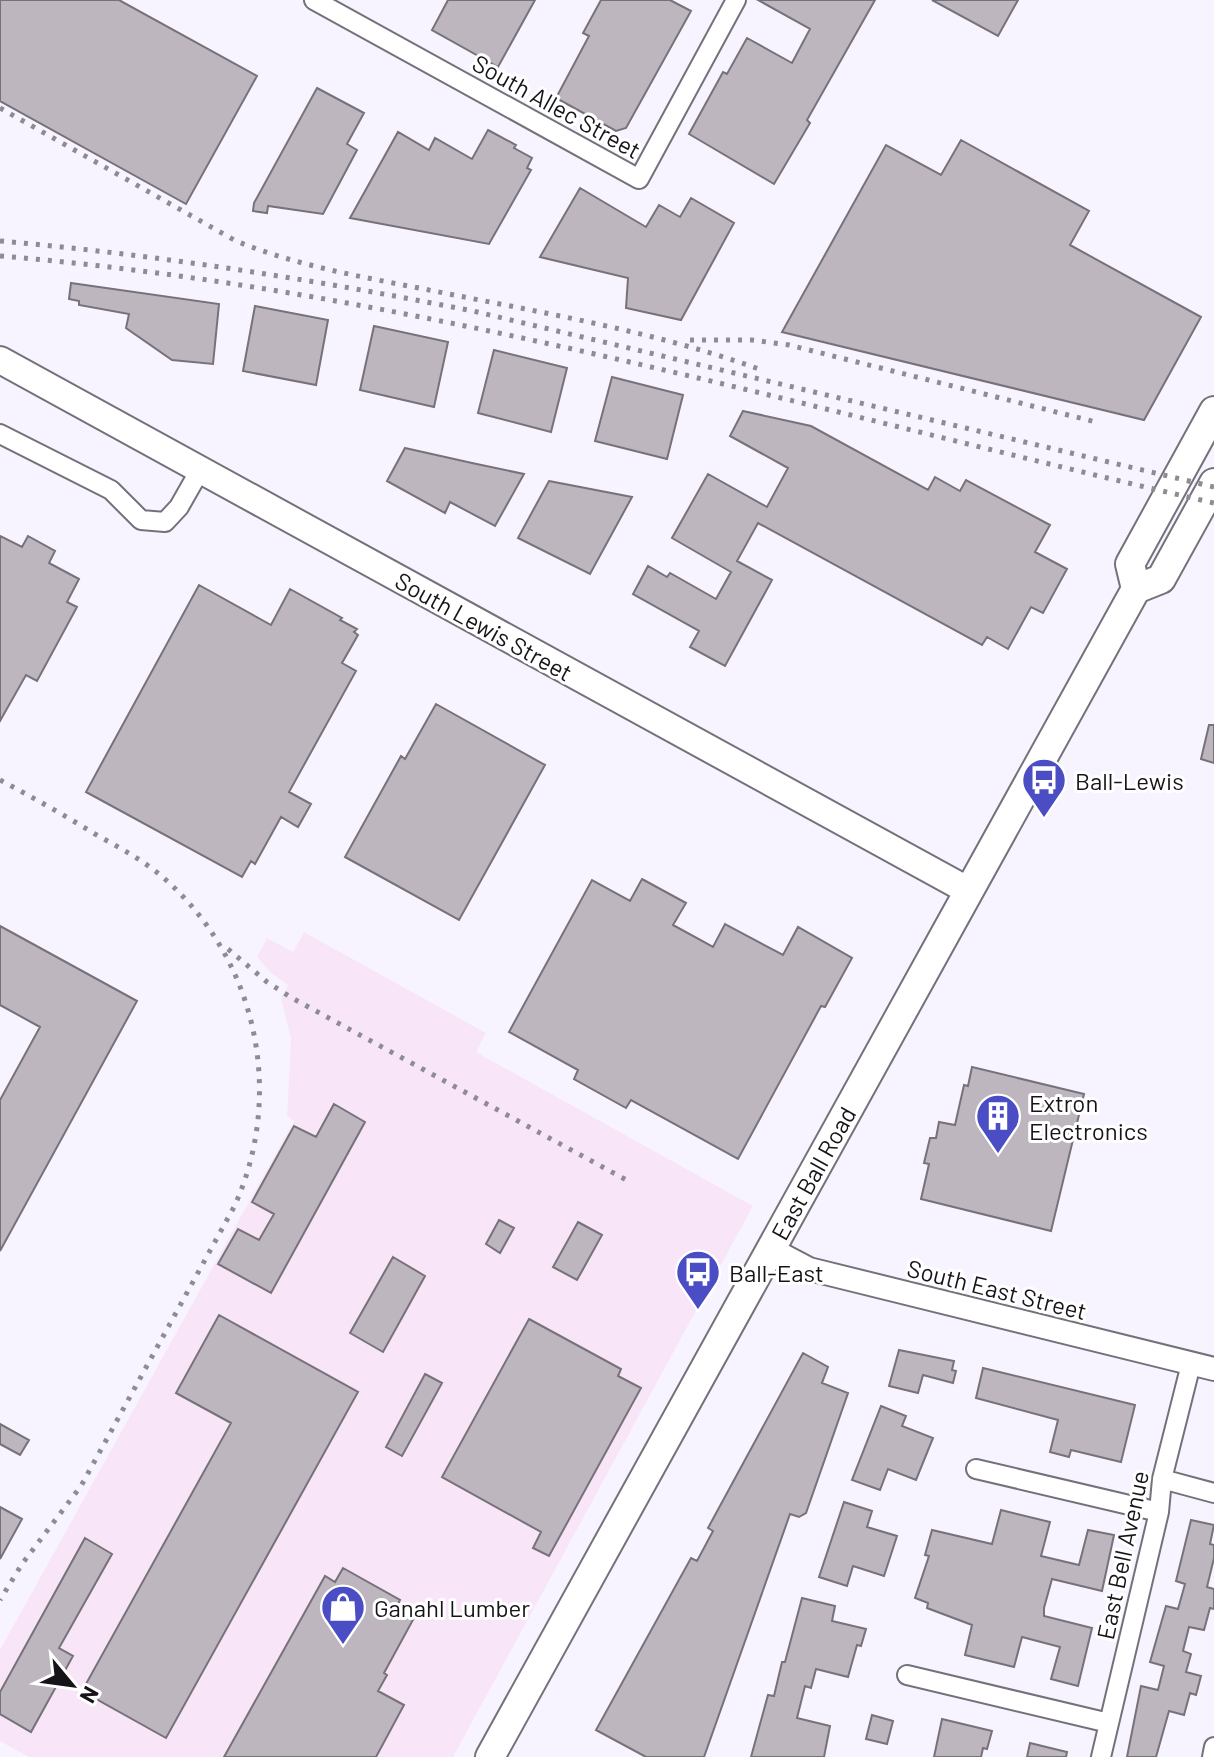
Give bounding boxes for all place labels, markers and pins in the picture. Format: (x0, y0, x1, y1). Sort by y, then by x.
bus stop icon: Ball-Lewis (1020, 756, 1068, 819)
place label: Ball-Lewis (1075, 766, 1184, 795)
place label: Extron Electronics (1029, 1088, 1148, 1145)
building icon: Extron Electronics (974, 1092, 1022, 1155)
bus stop icon: Ball-East (674, 1248, 722, 1311)
place label: Ball-East (729, 1258, 824, 1287)
shop icon: Ganahl Lumber (319, 1583, 367, 1646)
place label: Ganahl Lumber (374, 1593, 530, 1622)

